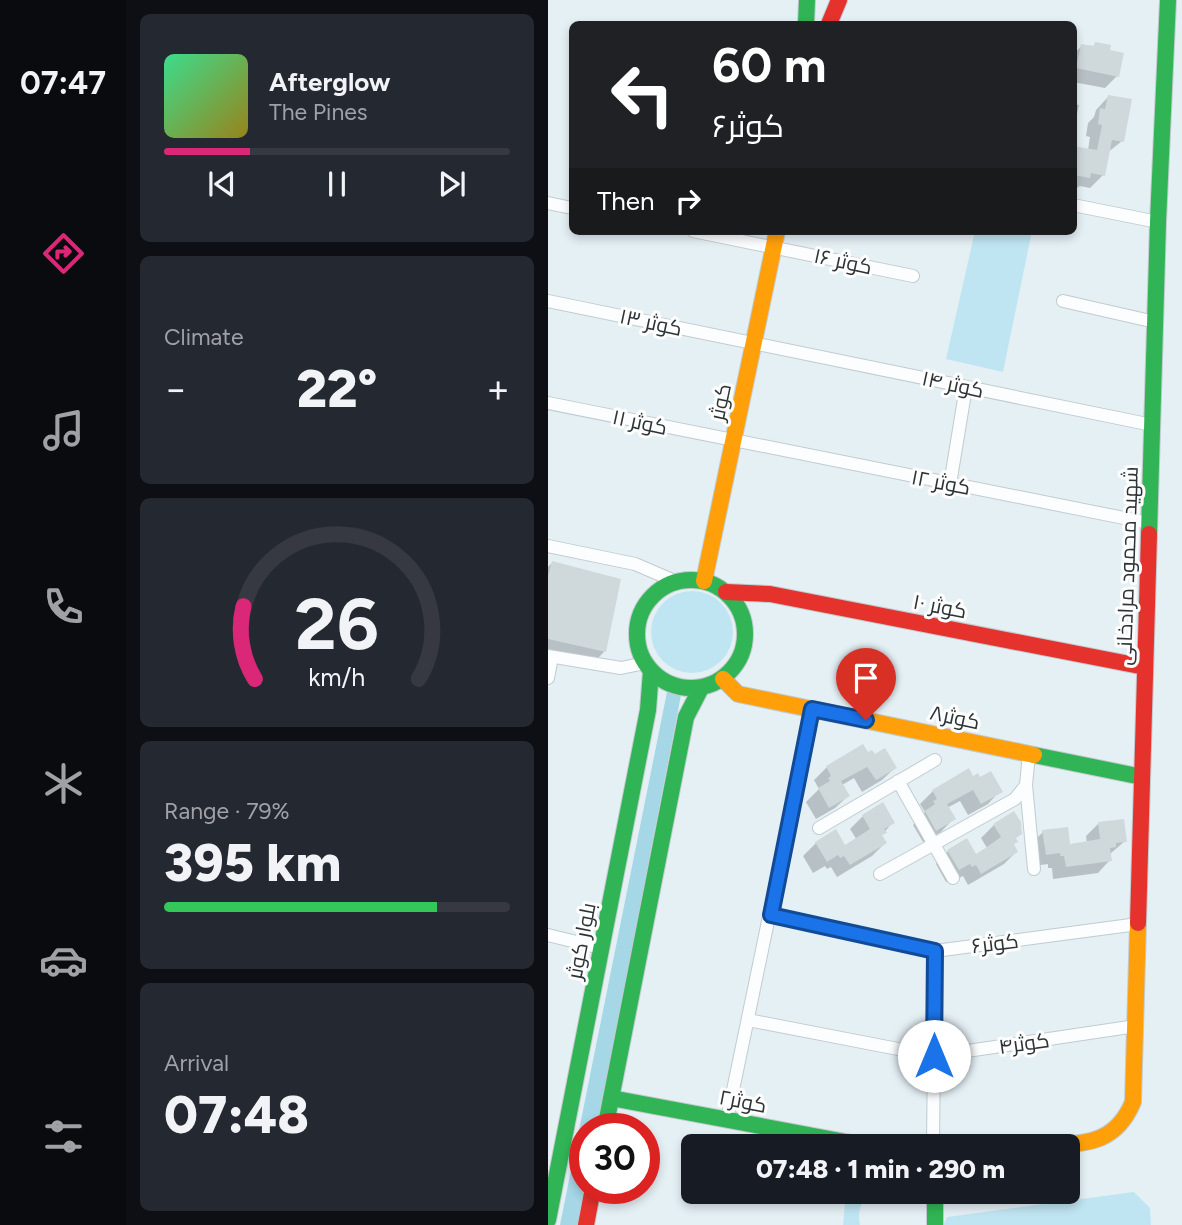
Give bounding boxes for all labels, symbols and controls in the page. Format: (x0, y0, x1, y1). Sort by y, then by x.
text: 60 m (712, 35, 827, 94)
icon: left (597, 49, 688, 140)
text: 07:47 (20, 64, 106, 102)
text: Afterglow (269, 66, 391, 98)
text: The Pines (269, 98, 368, 126)
text: کوثر۶ (712, 107, 784, 145)
icon: previous (203, 165, 241, 203)
icon: pause (318, 165, 356, 203)
icon: next (433, 165, 471, 203)
icon: right (669, 182, 707, 220)
text: Then (597, 185, 655, 217)
icon: directions (39, 229, 88, 278)
street label: کوثر ۱۶ (812, 243, 874, 279)
street label: کوثر ۱۳ (618, 303, 684, 341)
text: Climate (164, 323, 243, 351)
text: 22° (296, 358, 378, 420)
street label: کوثر ۱۴ (920, 365, 986, 403)
text: − (164, 366, 188, 412)
text: + (486, 366, 510, 412)
street label: کوثر (704, 381, 736, 424)
street label: کوثر ۱۱ (610, 404, 670, 440)
icon: music (39, 406, 88, 455)
street label: کوثر ۱۲ (909, 464, 973, 500)
street label: شهید محمود مرادخانی (1111, 466, 1144, 666)
text: 26 (295, 580, 379, 667)
icon: phone (39, 582, 88, 631)
street label: کوثر ۱۰ (911, 589, 969, 623)
pin (836, 648, 896, 720)
icon: arrive (847, 659, 885, 697)
text: km/h (308, 661, 366, 691)
street label: کوثر۸ (928, 700, 982, 734)
icon: climate (39, 759, 88, 808)
text: Range · 79% (164, 797, 290, 825)
text: 395 km (164, 832, 341, 894)
street label: بلوار کوثر (561, 900, 601, 983)
street label: کوثر۶ (970, 928, 1020, 958)
icon: car (39, 936, 88, 985)
position arrow (897, 1019, 971, 1093)
street label: کوثر۴ (997, 1027, 1051, 1059)
text: Arrival (164, 1049, 229, 1077)
text: 07:48 (164, 1084, 309, 1146)
street label: کوثر۲ (717, 1084, 769, 1118)
icon: filters (39, 1112, 88, 1161)
speed limit sign: 30 (569, 1113, 660, 1204)
text: 07:48 · 1 min · 290 m (756, 1153, 1005, 1185)

